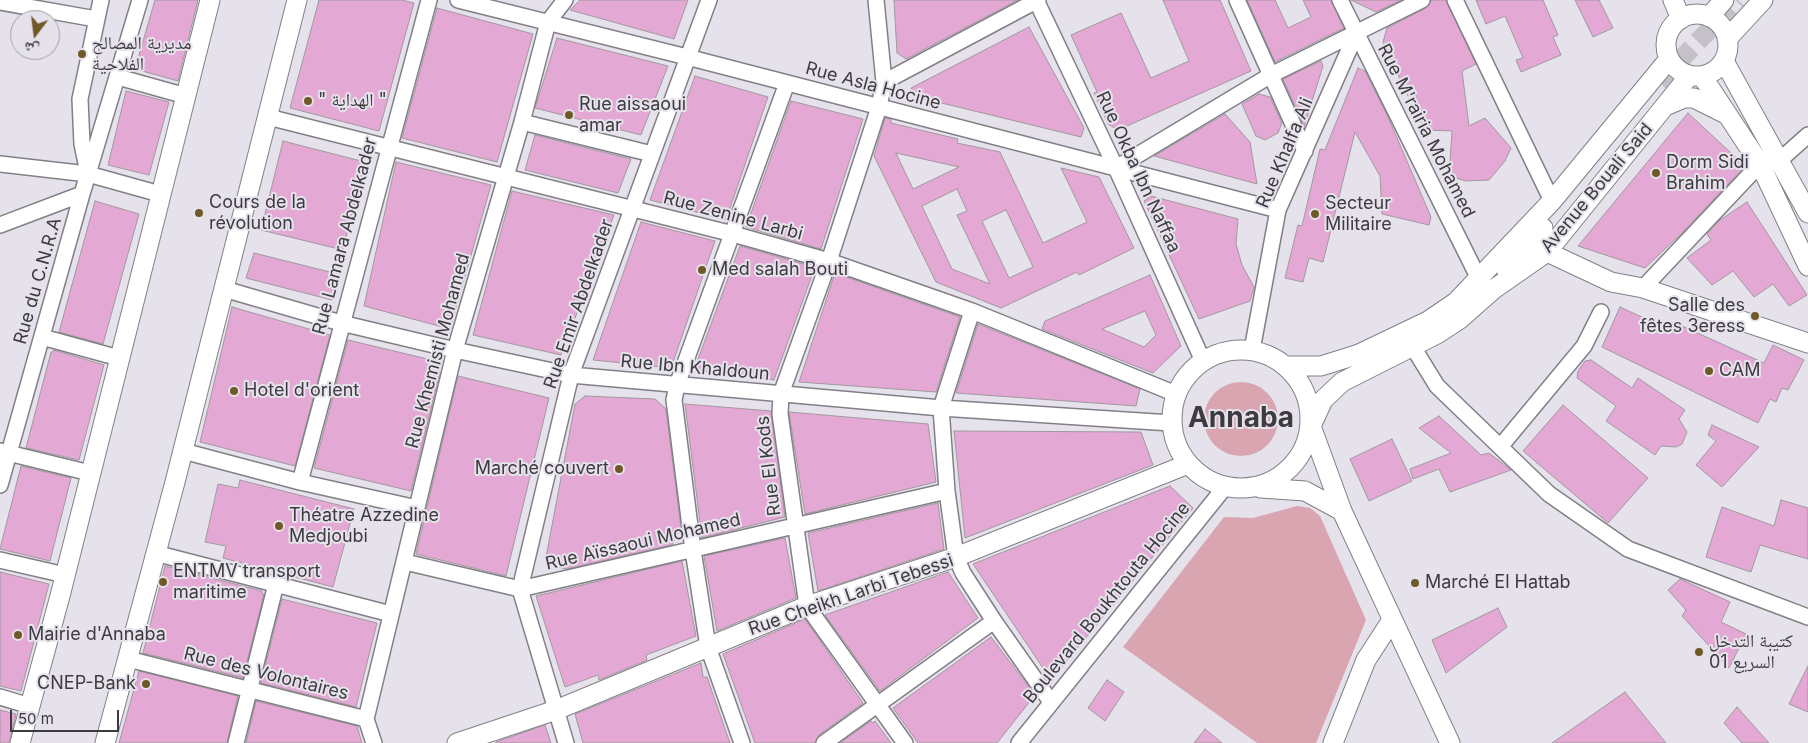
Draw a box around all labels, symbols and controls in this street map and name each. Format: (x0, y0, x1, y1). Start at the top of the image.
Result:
north arrow (10, 10, 60, 60)
place label: مديرية المصالح الفلاحية (92, 33, 191, 76)
text: ش (22, 39, 41, 59)
street label: Rue M'rairia Mohamed (1373, 40, 1479, 222)
marker: مديرية المصالح الفلاحية (76, 48, 88, 60)
street label: Rue Asla Hocine (803, 58, 943, 114)
street label: Rue Okba Ibn Naffaa (1091, 88, 1185, 256)
place label: " الهداية " (318, 90, 387, 112)
place label: Rue aissaoui amar (579, 94, 686, 136)
marker: " الهداية " (302, 95, 314, 107)
street label: Rue Khalfa Ali (1252, 95, 1318, 211)
marker: Rue aissaoui amar (563, 109, 575, 121)
street label: Avenue Bouali Said (1537, 119, 1657, 257)
street label: Rue Lamara Abdelkader (308, 135, 382, 337)
place label: Dorm Sidi Brahim (1666, 152, 1749, 194)
marker: Dorm Sidi Brahim (1650, 167, 1662, 179)
street label: Rue Zenine Larbi (661, 187, 805, 245)
place label: Cours de la révolution (209, 192, 306, 234)
place label: Secteur Militaire (1325, 193, 1392, 235)
marker: Cours de la révolution (193, 207, 205, 219)
marker: Secteur Militaire (1309, 208, 1321, 220)
street label: Rue du C.N.R.A (10, 215, 66, 347)
street label: Rue Emir Abdelkader (540, 216, 618, 392)
street label: Rue Khemisti Mohamed (402, 251, 474, 451)
place label: Med salah Bouti (712, 259, 848, 281)
marker: Med salah Bouti (696, 264, 708, 276)
place label: Salle des fêtes 3eress (1640, 295, 1745, 338)
marker: Salle des fêtes 3eress (1749, 310, 1761, 322)
street label: Rue Ibn Khaldoun (620, 351, 770, 385)
place label: CAM (1719, 360, 1760, 382)
marker: CAM (1703, 365, 1715, 377)
place label: Hotel d'orient (244, 380, 359, 402)
marker: Hotel d'orient (228, 385, 240, 397)
district label: Annaba (1188, 402, 1294, 436)
street label: Rue El Kods (752, 415, 786, 517)
place label: Marché couvert (475, 458, 609, 480)
marker: Marché couvert (613, 463, 625, 475)
street label: Boulevard Boukhtouta Hocine (1019, 498, 1195, 708)
place label: Théatre Azzedine Medjoubi (289, 505, 439, 548)
street label: Rue Aïssaoui Mohamed (543, 509, 743, 575)
marker: Théatre Azzedine Medjoubi (273, 520, 285, 532)
street label: Rue Cheikh Larbi Tebessi (746, 550, 956, 640)
place label: ENTMV transport maritime (173, 561, 320, 604)
place label: Marché El Hattab (1425, 572, 1571, 594)
marker: ENTMV transport maritime (157, 576, 169, 588)
marker: Marché El Hattab (1409, 577, 1421, 589)
place label: Mairie d'Annaba (28, 624, 166, 646)
marker: Mairie d'Annaba (12, 629, 24, 641)
place label: كتيبة التدخل السريع 01 (1709, 631, 1793, 674)
street label: Rue des Volontaires (181, 643, 351, 705)
marker: كتيبة التدخل السريع 01 (1693, 646, 1705, 658)
place label: CNEP-Bank (37, 673, 136, 695)
marker: CNEP-Bank (140, 678, 152, 690)
scale bar (12, 700, 121, 732)
text: 50 m (18, 709, 54, 728)

